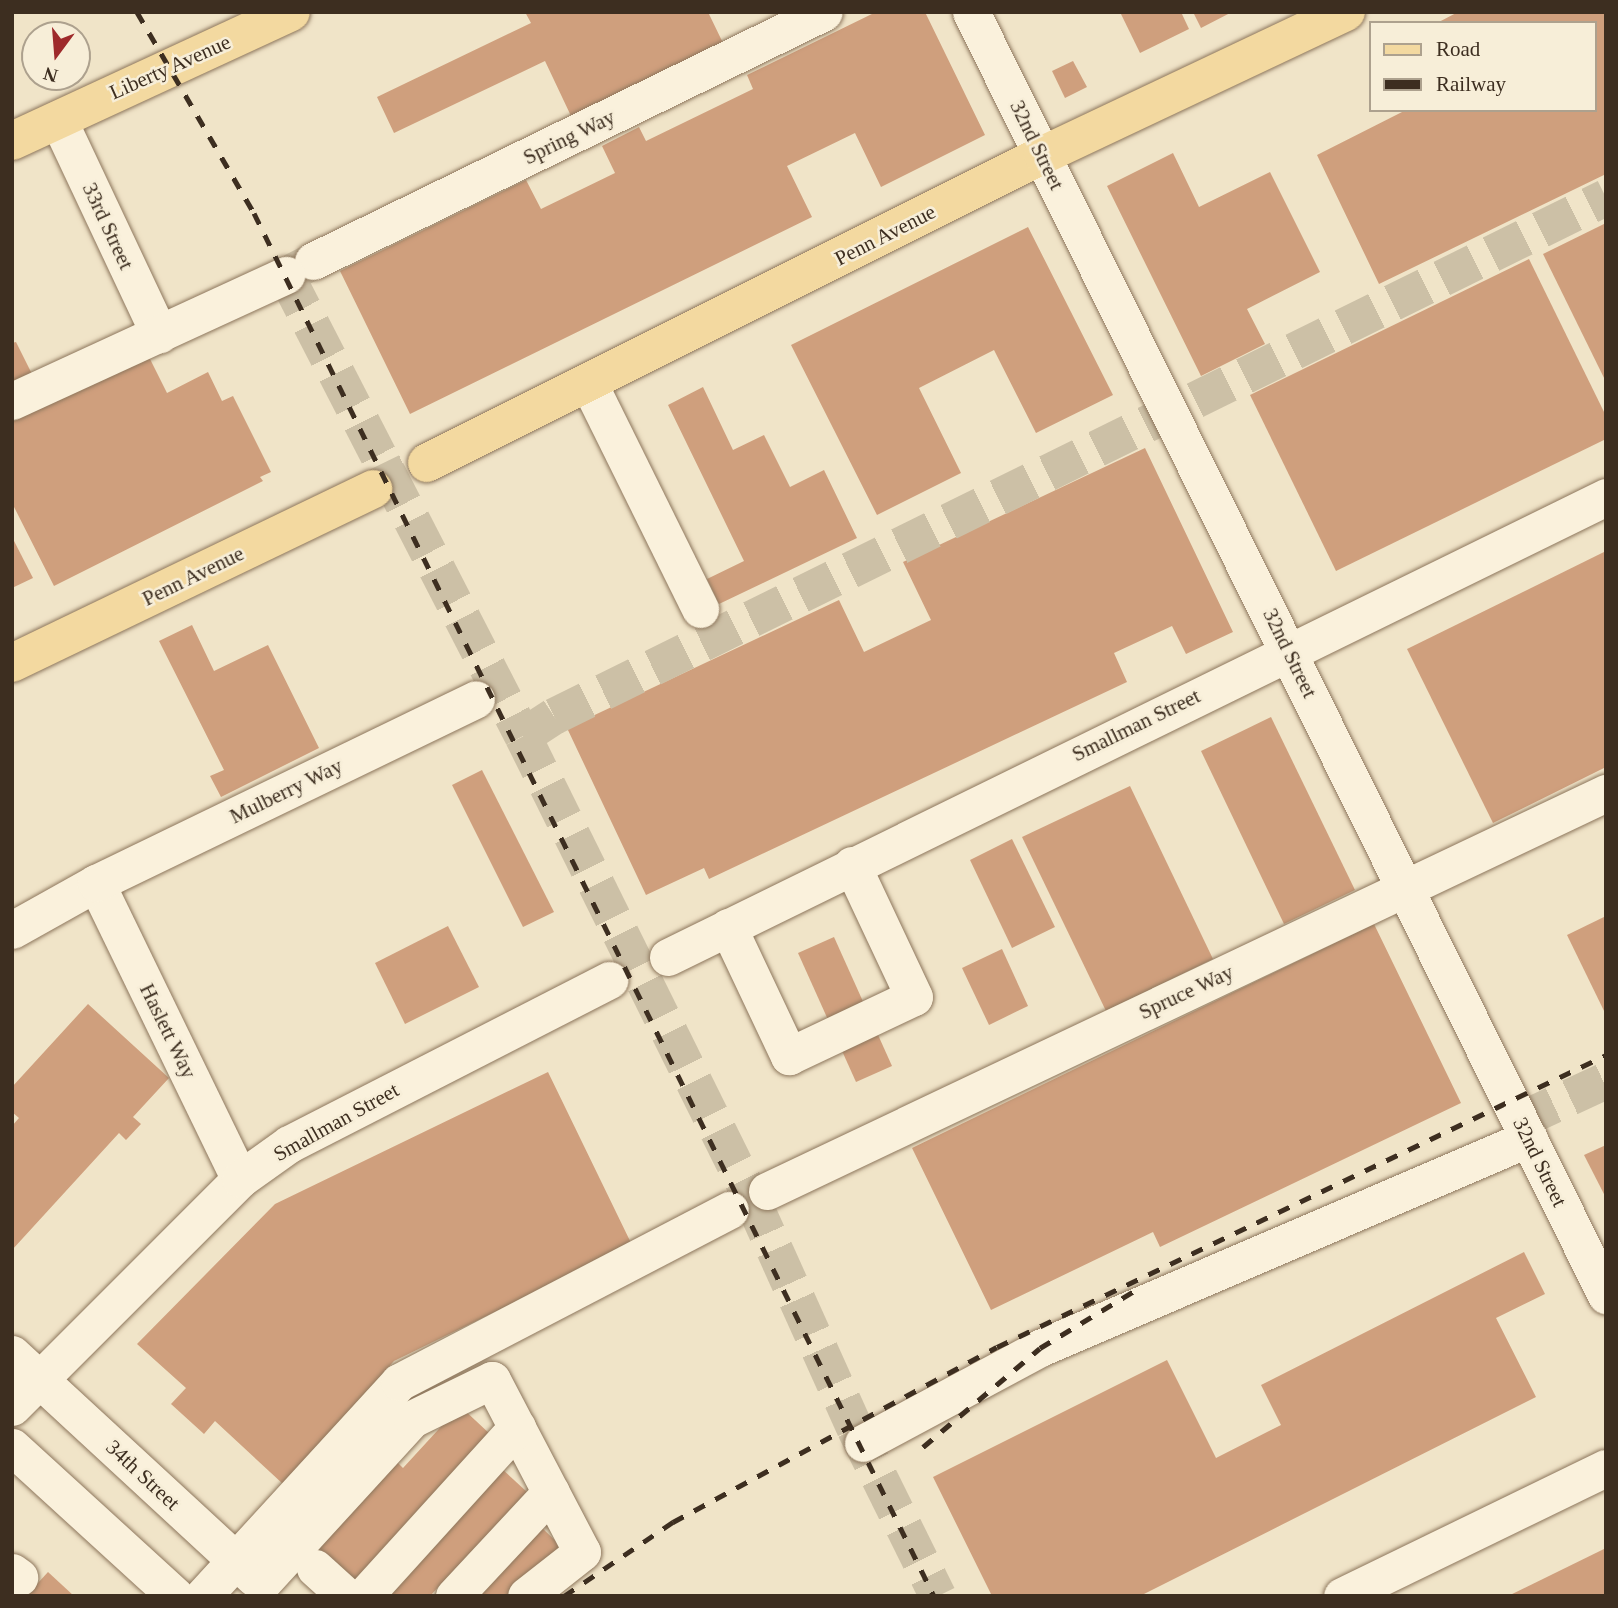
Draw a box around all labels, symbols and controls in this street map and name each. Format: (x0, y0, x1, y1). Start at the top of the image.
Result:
north arrow (21, 21, 91, 91)
legend (1370, 21, 1597, 112)
street label: Liberty Avenue (105, 29, 235, 105)
text: Road (1436, 37, 1480, 61)
text: N (41, 63, 60, 87)
text: Railway (1436, 72, 1506, 96)
street label: 32nd Street (1005, 96, 1069, 194)
street label: Spring Way (519, 104, 619, 170)
street label: 33rd Street (77, 179, 139, 273)
street label: Penn Avenue (830, 199, 940, 271)
street label: Penn Avenue (138, 540, 248, 612)
street label: 32nd Street (1258, 604, 1322, 702)
street label: Smallman Street (1068, 683, 1204, 767)
street label: Mulberry Way (225, 753, 347, 829)
street label: Spruce Way (1135, 959, 1237, 1025)
street label: Haslett Way (134, 979, 202, 1083)
street label: Smallman Street (269, 1077, 403, 1167)
street label: 32nd Street (1508, 1113, 1572, 1211)
street label: 34th Street (101, 1435, 185, 1515)

